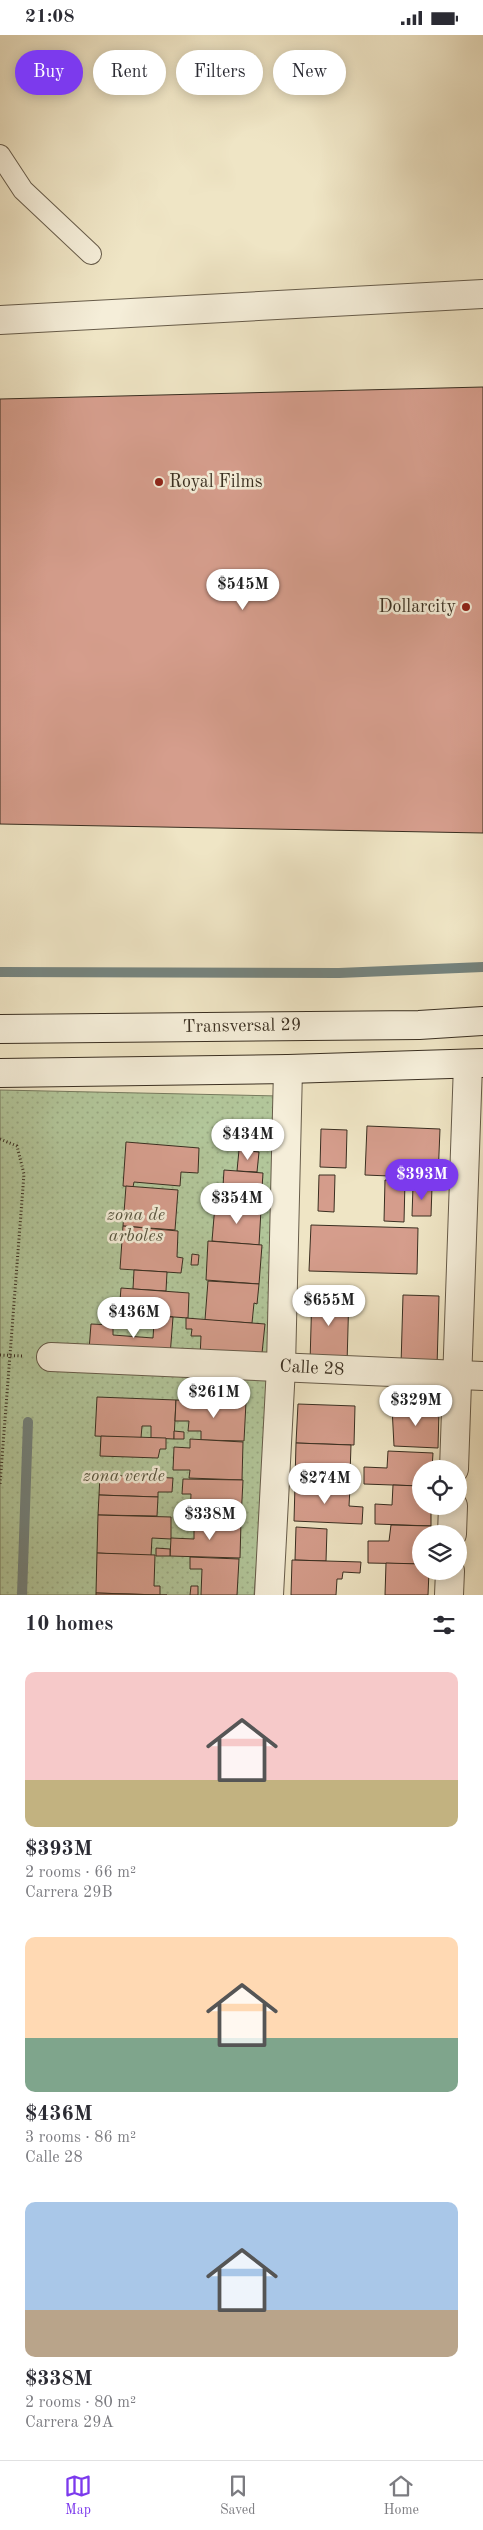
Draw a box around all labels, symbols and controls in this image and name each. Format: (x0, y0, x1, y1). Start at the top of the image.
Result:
text: 21:08 (25, 8, 74, 27)
chip: Buy (15, 50, 83, 95)
chip: Rent (93, 50, 166, 95)
chip: Filters (176, 50, 263, 95)
chip: New (273, 50, 346, 95)
place label: Royal Films (169, 473, 263, 491)
marker: Royal Films (153, 476, 165, 488)
pin: $545M (208, 569, 278, 611)
text: $545M (217, 577, 269, 593)
place label: Dollarcity (378, 598, 456, 616)
marker: Dollarcity (460, 601, 472, 613)
street label: Transversal 29 (183, 1016, 301, 1036)
pin: $434M (213, 1119, 283, 1161)
text: $434M (222, 1127, 274, 1143)
pin: $393M (387, 1159, 457, 1201)
text: $393M (396, 1167, 448, 1183)
pin: $354M (202, 1183, 272, 1225)
text: $354M (211, 1191, 263, 1207)
park label: zona de arboles (107, 1206, 165, 1245)
pin: $655M (294, 1285, 364, 1327)
text: $655M (303, 1293, 355, 1309)
pin: $436M (99, 1297, 169, 1339)
text: $436M (108, 1305, 160, 1321)
street label: Calle 28 (279, 1357, 345, 1379)
pin: $261M (179, 1377, 249, 1419)
text: $261M (188, 1385, 240, 1401)
pin: $329M (381, 1385, 451, 1427)
text: $329M (390, 1393, 442, 1409)
map controls (412, 1460, 467, 1580)
button: locate (412, 1460, 467, 1515)
pin: $274M (290, 1463, 360, 1505)
park label: zona verde (83, 1467, 165, 1485)
text: $274M (299, 1471, 351, 1487)
pin: $338M (175, 1499, 245, 1541)
text: $338M (184, 1507, 236, 1523)
button: layers (412, 1525, 467, 1580)
icon: filters (430, 1611, 458, 1639)
text: 10 homes (25, 1614, 113, 1635)
icon: home (197, 1705, 287, 1795)
text: $393M (25, 1839, 92, 1860)
text: 2 rooms · 66 m² (25, 1865, 136, 1881)
text: Carrera 29B (25, 1885, 113, 1901)
icon: home (197, 1970, 287, 2060)
text: $436M (25, 2104, 92, 2125)
text: 3 rooms · 86 m² (25, 2130, 136, 2146)
text: Calle 28 (25, 2150, 83, 2166)
icon: home (197, 2235, 287, 2325)
text: $338M (25, 2369, 92, 2390)
text: 2 rooms · 80 m² (25, 2395, 136, 2411)
text: Carrera 29A (25, 2415, 114, 2431)
tab: Map (64, 2472, 92, 2519)
tab: Saved (220, 2472, 256, 2519)
tab: Home (383, 2472, 419, 2519)

